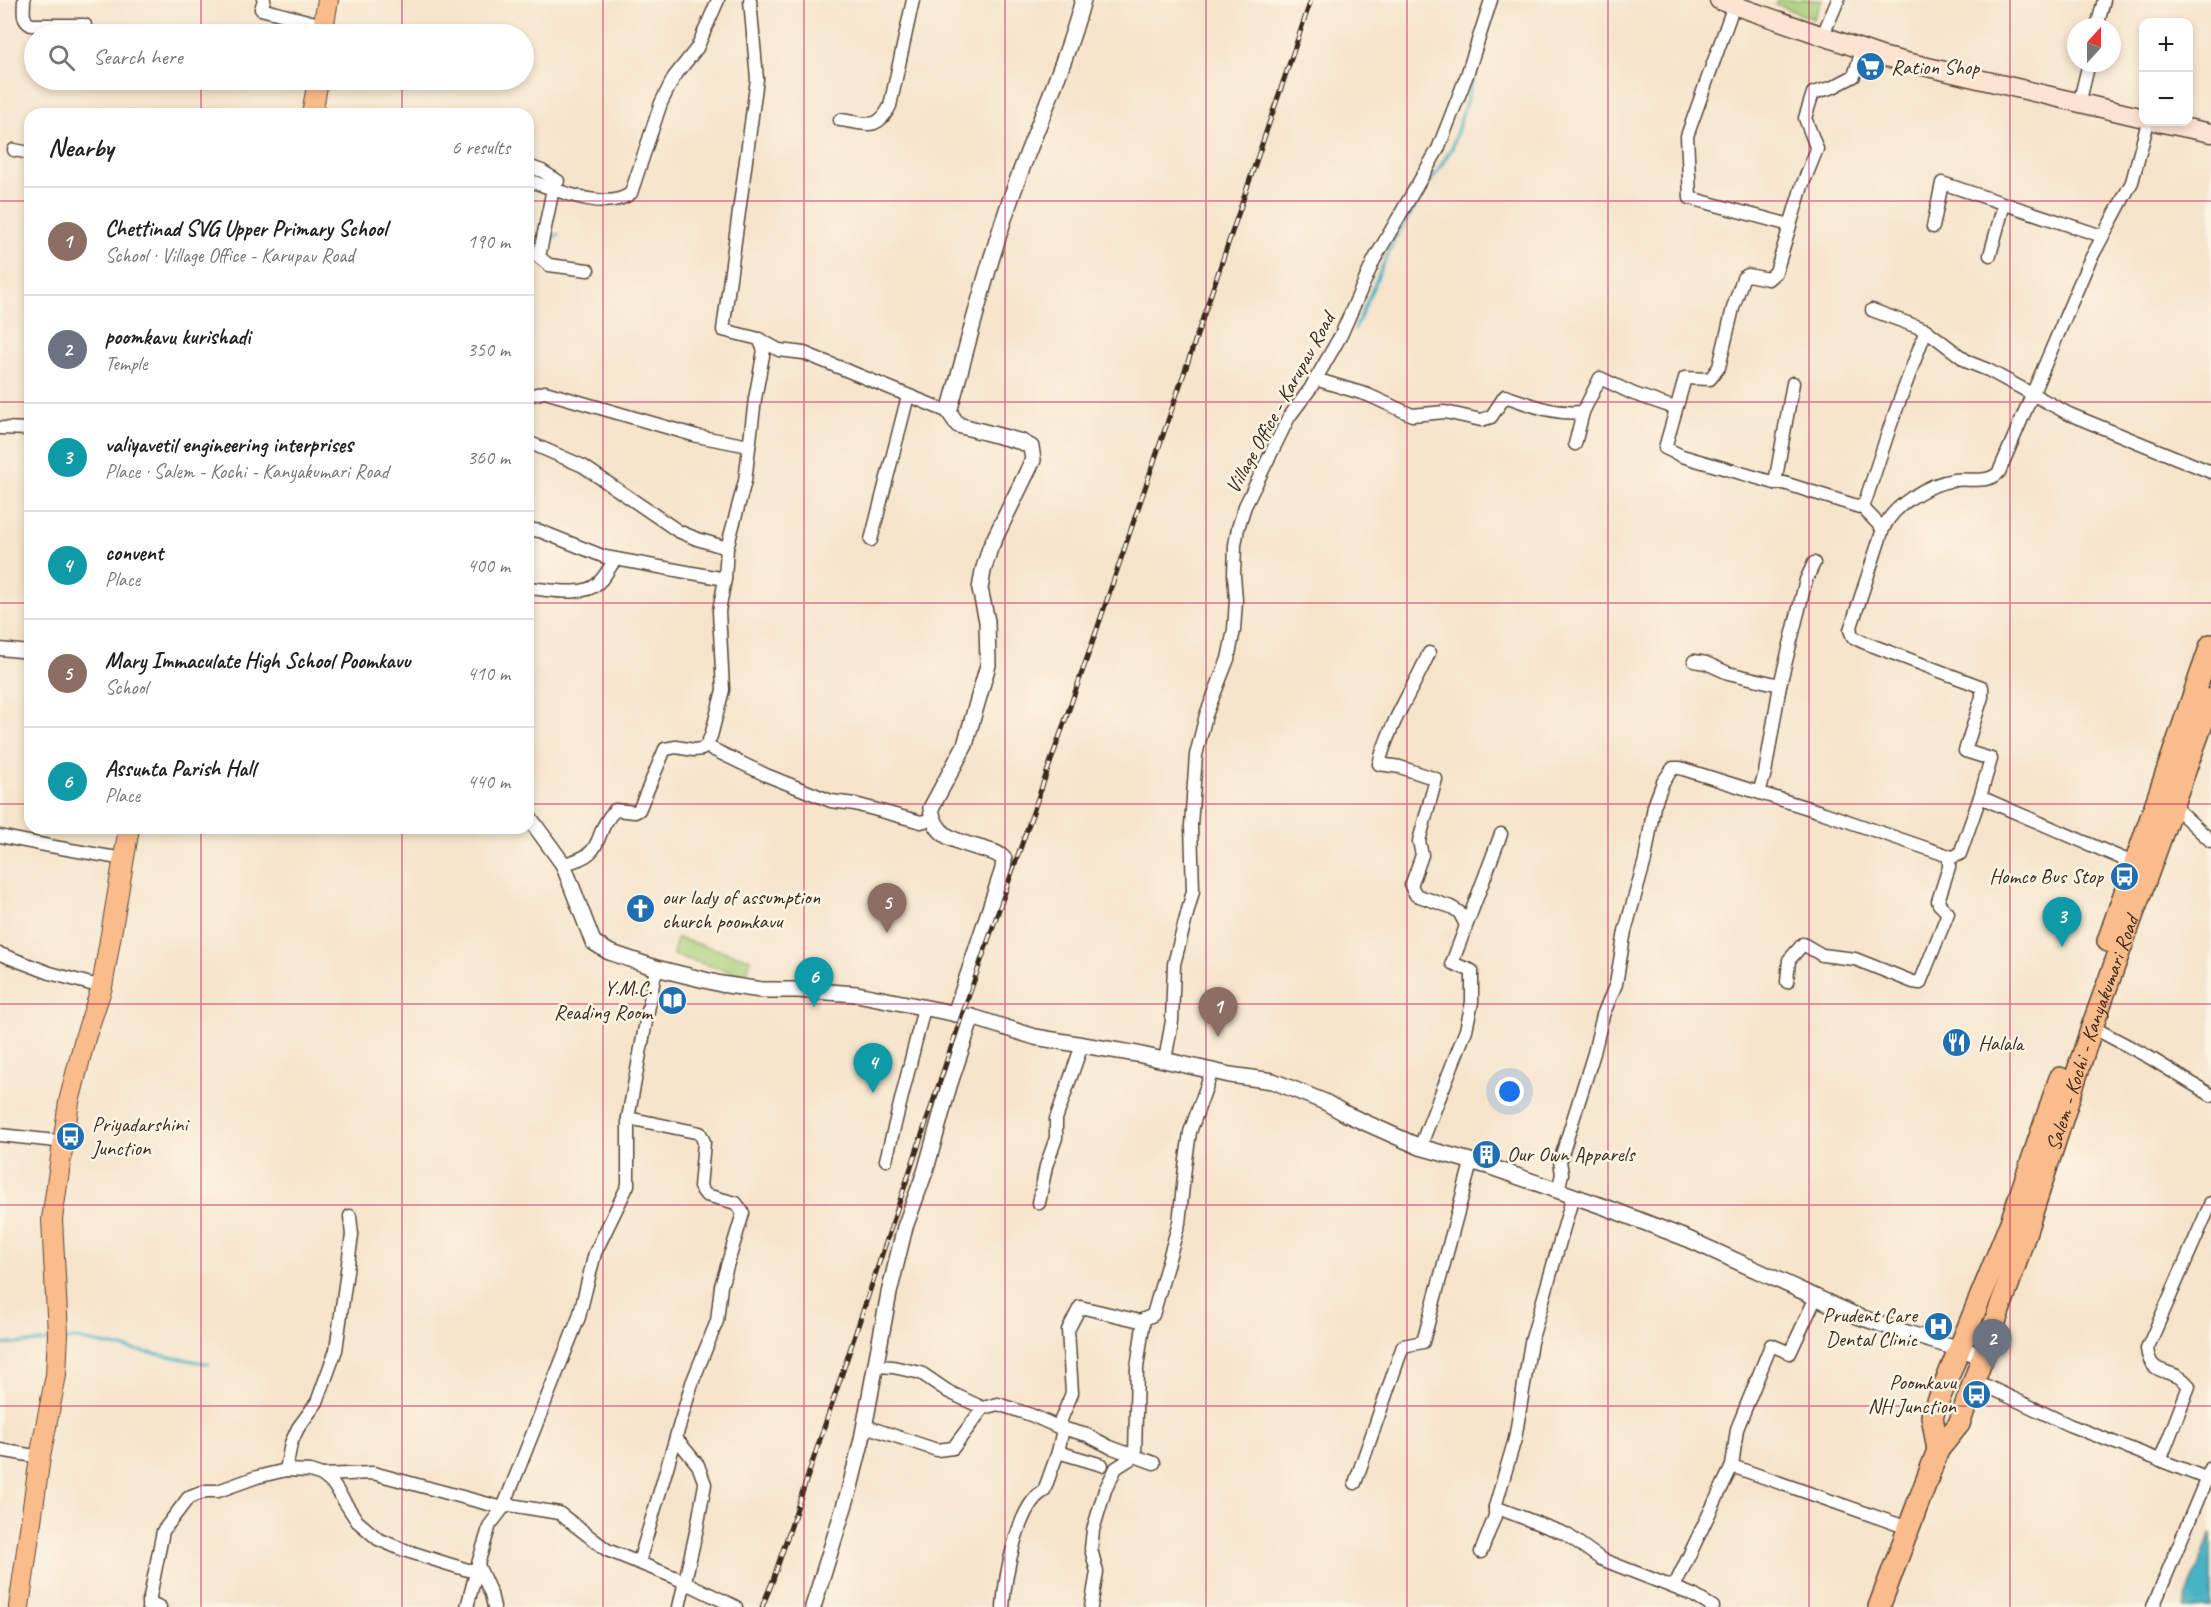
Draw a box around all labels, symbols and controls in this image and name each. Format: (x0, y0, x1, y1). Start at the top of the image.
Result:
north arrow (2067, 18, 2121, 72)
map controls (2139, 18, 2193, 126)
button: + (2139, 18, 2193, 72)
search box (24, 24, 534, 90)
icon: search (45, 41, 78, 74)
text: Search here (93, 43, 183, 71)
supermarket icon: Ration Shop (1854, 51, 1886, 83)
place label: Ration Shop (1891, 54, 1980, 80)
button: − (2139, 72, 2193, 126)
text: Nearby (48, 131, 113, 164)
text: 6 results (451, 135, 510, 160)
text: Chettinad SVG Upper Primary School (105, 215, 387, 243)
text: 1 (63, 229, 72, 254)
text: 190 m (467, 229, 510, 254)
text: School · Village Office - Karupav Road (105, 243, 354, 268)
street label: Village Office - Karupav Road (1220, 305, 1342, 498)
text: poomkavu kurishadi (105, 323, 250, 351)
text: 2 (63, 337, 72, 362)
text: 350 m (467, 337, 510, 362)
text: Temple (105, 351, 148, 376)
text: valiyavetil engineering interprises (105, 431, 353, 459)
text: 3 (63, 445, 72, 470)
text: 360 m (467, 445, 510, 470)
text: Place · Salem - Kochi - Kanyakumari Road (105, 459, 389, 484)
text: convent (105, 539, 163, 567)
text: 4 (63, 553, 72, 578)
text: 400 m (467, 553, 510, 578)
text: Place (105, 567, 140, 592)
text: Mary Immaculate High School Poomkavu (105, 647, 410, 675)
text: 5 (63, 661, 72, 686)
text: 410 m (467, 661, 510, 686)
text: School (105, 675, 148, 700)
text: Assunta Parish Hall (105, 755, 255, 783)
text: 6 (63, 769, 72, 794)
text: 440 m (467, 769, 510, 794)
text: Place (105, 783, 140, 808)
bus stop icon: Homco Bus Stop (2108, 860, 2140, 892)
place label: Homco Bus Stop (1989, 863, 2104, 889)
place label: our lady of assumption church poomkavu (662, 884, 821, 934)
pin: 5 (868, 884, 906, 933)
church icon: our lady of assumption church poomkavu (625, 893, 657, 925)
pin: 3 (2042, 898, 2082, 947)
street label: Salem - Kochi - Kanyakumari Road (2040, 909, 2145, 1154)
pin: 6 (794, 958, 834, 1007)
place label: Y.M.C. Reading Room (554, 975, 654, 1025)
library icon: Y.M.C. Reading Room (657, 984, 689, 1016)
pin: 1 (1198, 988, 1238, 1037)
restaurant icon: Halala (1941, 1027, 1973, 1059)
place label: Halala (1978, 1030, 2026, 1056)
pin: 4 (854, 1044, 892, 1093)
your location (1495, 1077, 1524, 1106)
place label: Priyadarshini Junction (91, 1111, 190, 1161)
bus stop icon: Priyadarshini Junction (55, 1120, 87, 1152)
building icon: Our Own Apparels (1470, 1138, 1502, 1170)
place label: Our Own Apparels (1507, 1141, 1636, 1167)
place label: Prudent Care Dental Clinic (1822, 1302, 1919, 1352)
hospital icon: Prudent Care Dental Clinic (1922, 1311, 1954, 1343)
pin: 2 (1972, 1320, 2012, 1369)
place label: Poomkavu NH Junction (1868, 1369, 1957, 1419)
bus stop icon: Poomkavu NH Junction (1961, 1378, 1993, 1410)

